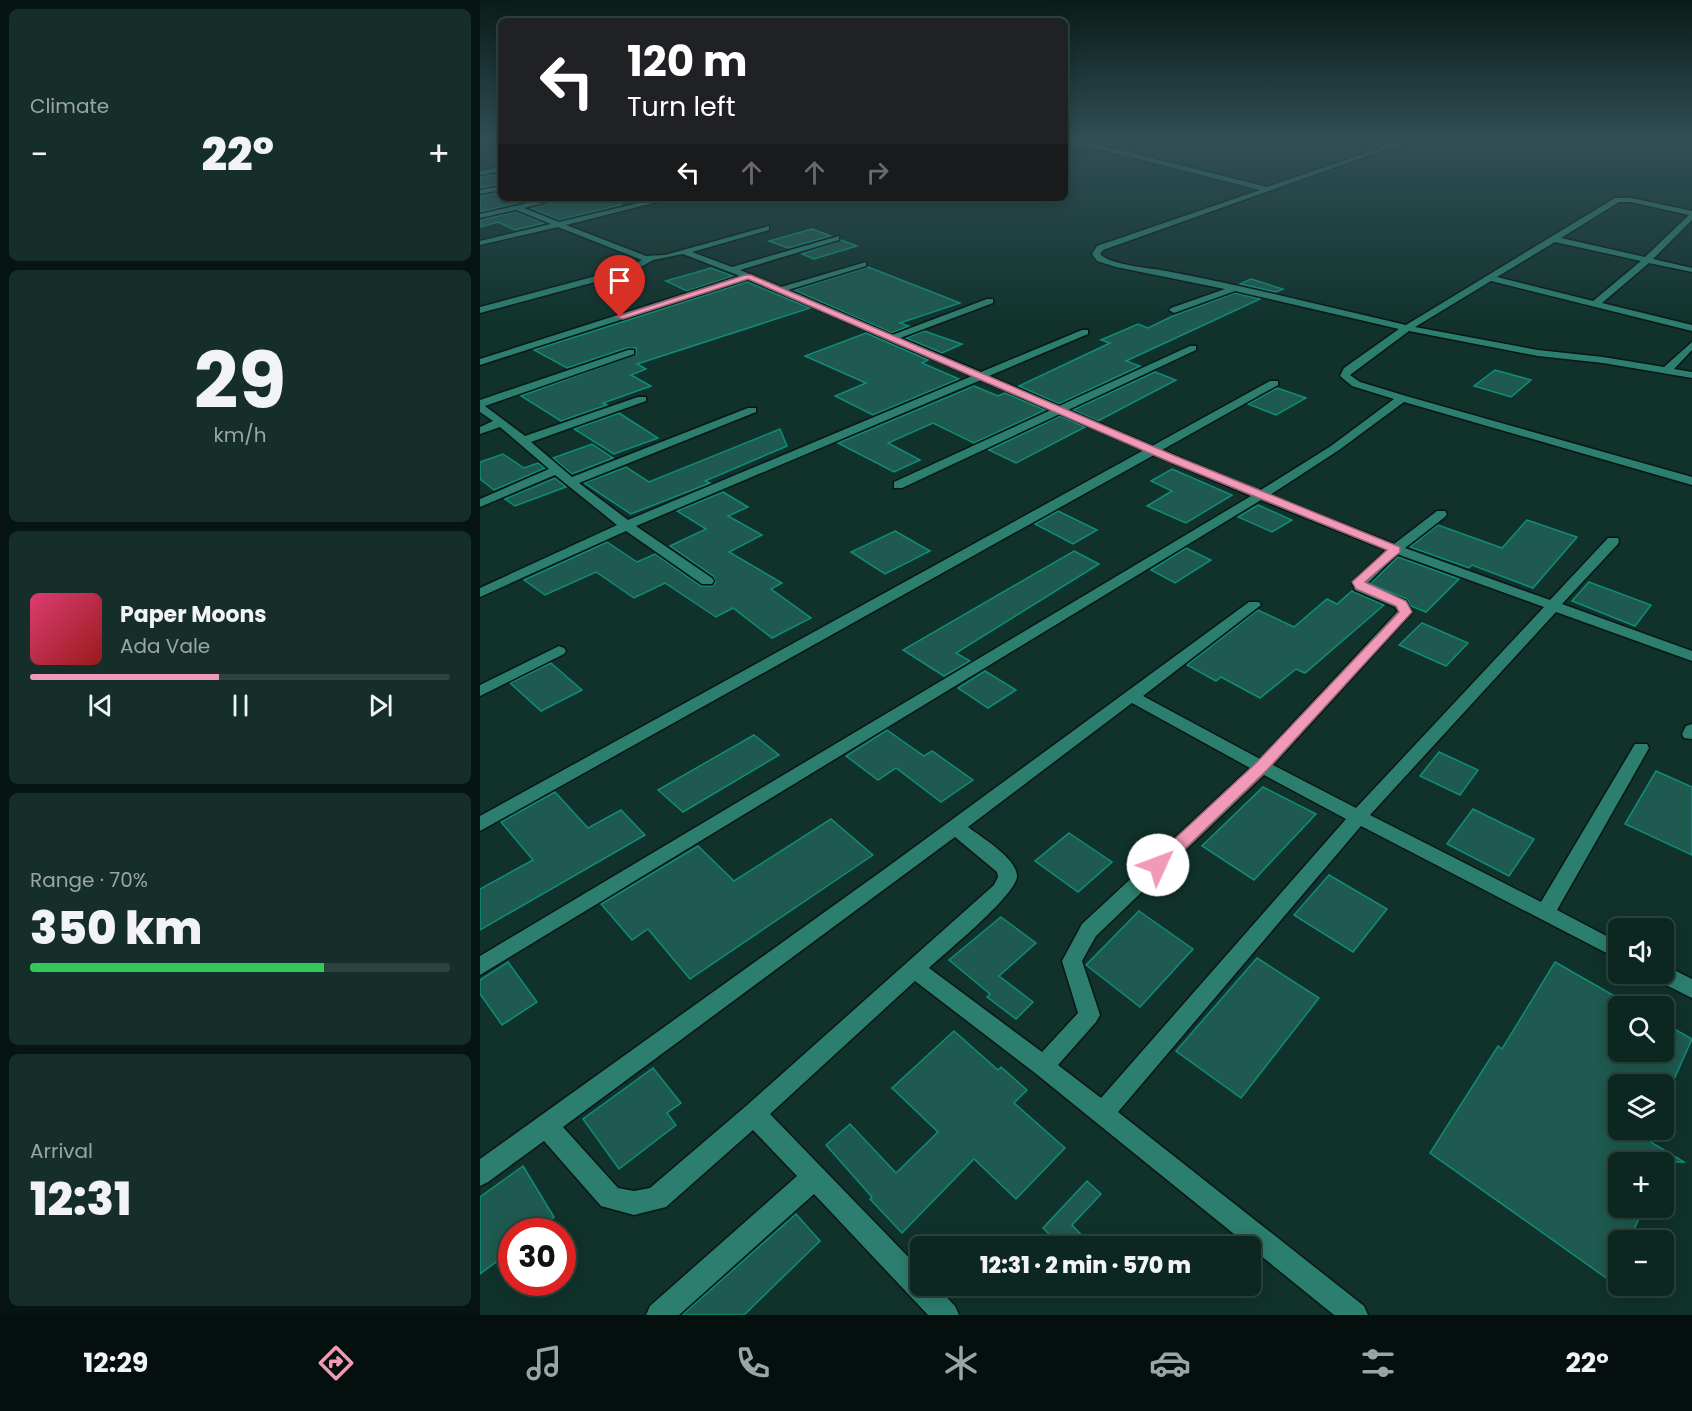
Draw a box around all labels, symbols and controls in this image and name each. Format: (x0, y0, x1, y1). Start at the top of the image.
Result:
text: 120 m (627, 32, 748, 91)
icon: left (528, 42, 606, 120)
text: Turn left (627, 88, 736, 125)
text: Climate (30, 92, 109, 120)
text: 22° (201, 123, 274, 186)
text: − (30, 131, 48, 178)
text: + (427, 131, 450, 178)
icon: left (672, 156, 705, 189)
icon: ahead (735, 156, 768, 189)
icon: ahead (798, 156, 831, 189)
icon: right (861, 156, 894, 189)
pin (594, 255, 645, 317)
icon: arrive (603, 264, 636, 297)
text: 29 (194, 326, 286, 435)
text: km/h (213, 421, 267, 449)
text: Paper Moons (120, 599, 267, 630)
text: Ada Vale (120, 632, 210, 660)
icon: previous (84, 689, 117, 722)
icon: pause (224, 689, 257, 722)
icon: next (364, 689, 397, 722)
position arrow (1126, 833, 1190, 897)
text: Range · 70% (30, 866, 148, 894)
text: 350 km (30, 897, 202, 960)
map controls (1608, 918, 1674, 1296)
button: sound (1608, 918, 1674, 984)
button: search (1608, 996, 1674, 1062)
button: layers (1608, 1074, 1674, 1140)
text: Arrival (30, 1137, 93, 1165)
button: + (1608, 1152, 1674, 1218)
text: 12:31 (30, 1168, 131, 1231)
speed limit sign: 30 (498, 1218, 576, 1296)
button: − (1608, 1230, 1674, 1296)
text: 12:31 · 2 min · 570 m (980, 1250, 1191, 1281)
icon: directions (315, 1342, 357, 1384)
icon: music (523, 1342, 565, 1384)
icon: phone (732, 1342, 774, 1384)
icon: climate (940, 1342, 982, 1384)
icon: car (1149, 1342, 1191, 1384)
icon: filters (1357, 1342, 1399, 1384)
text: 12:29 (83, 1344, 148, 1381)
text: 22° (1565, 1344, 1609, 1381)

